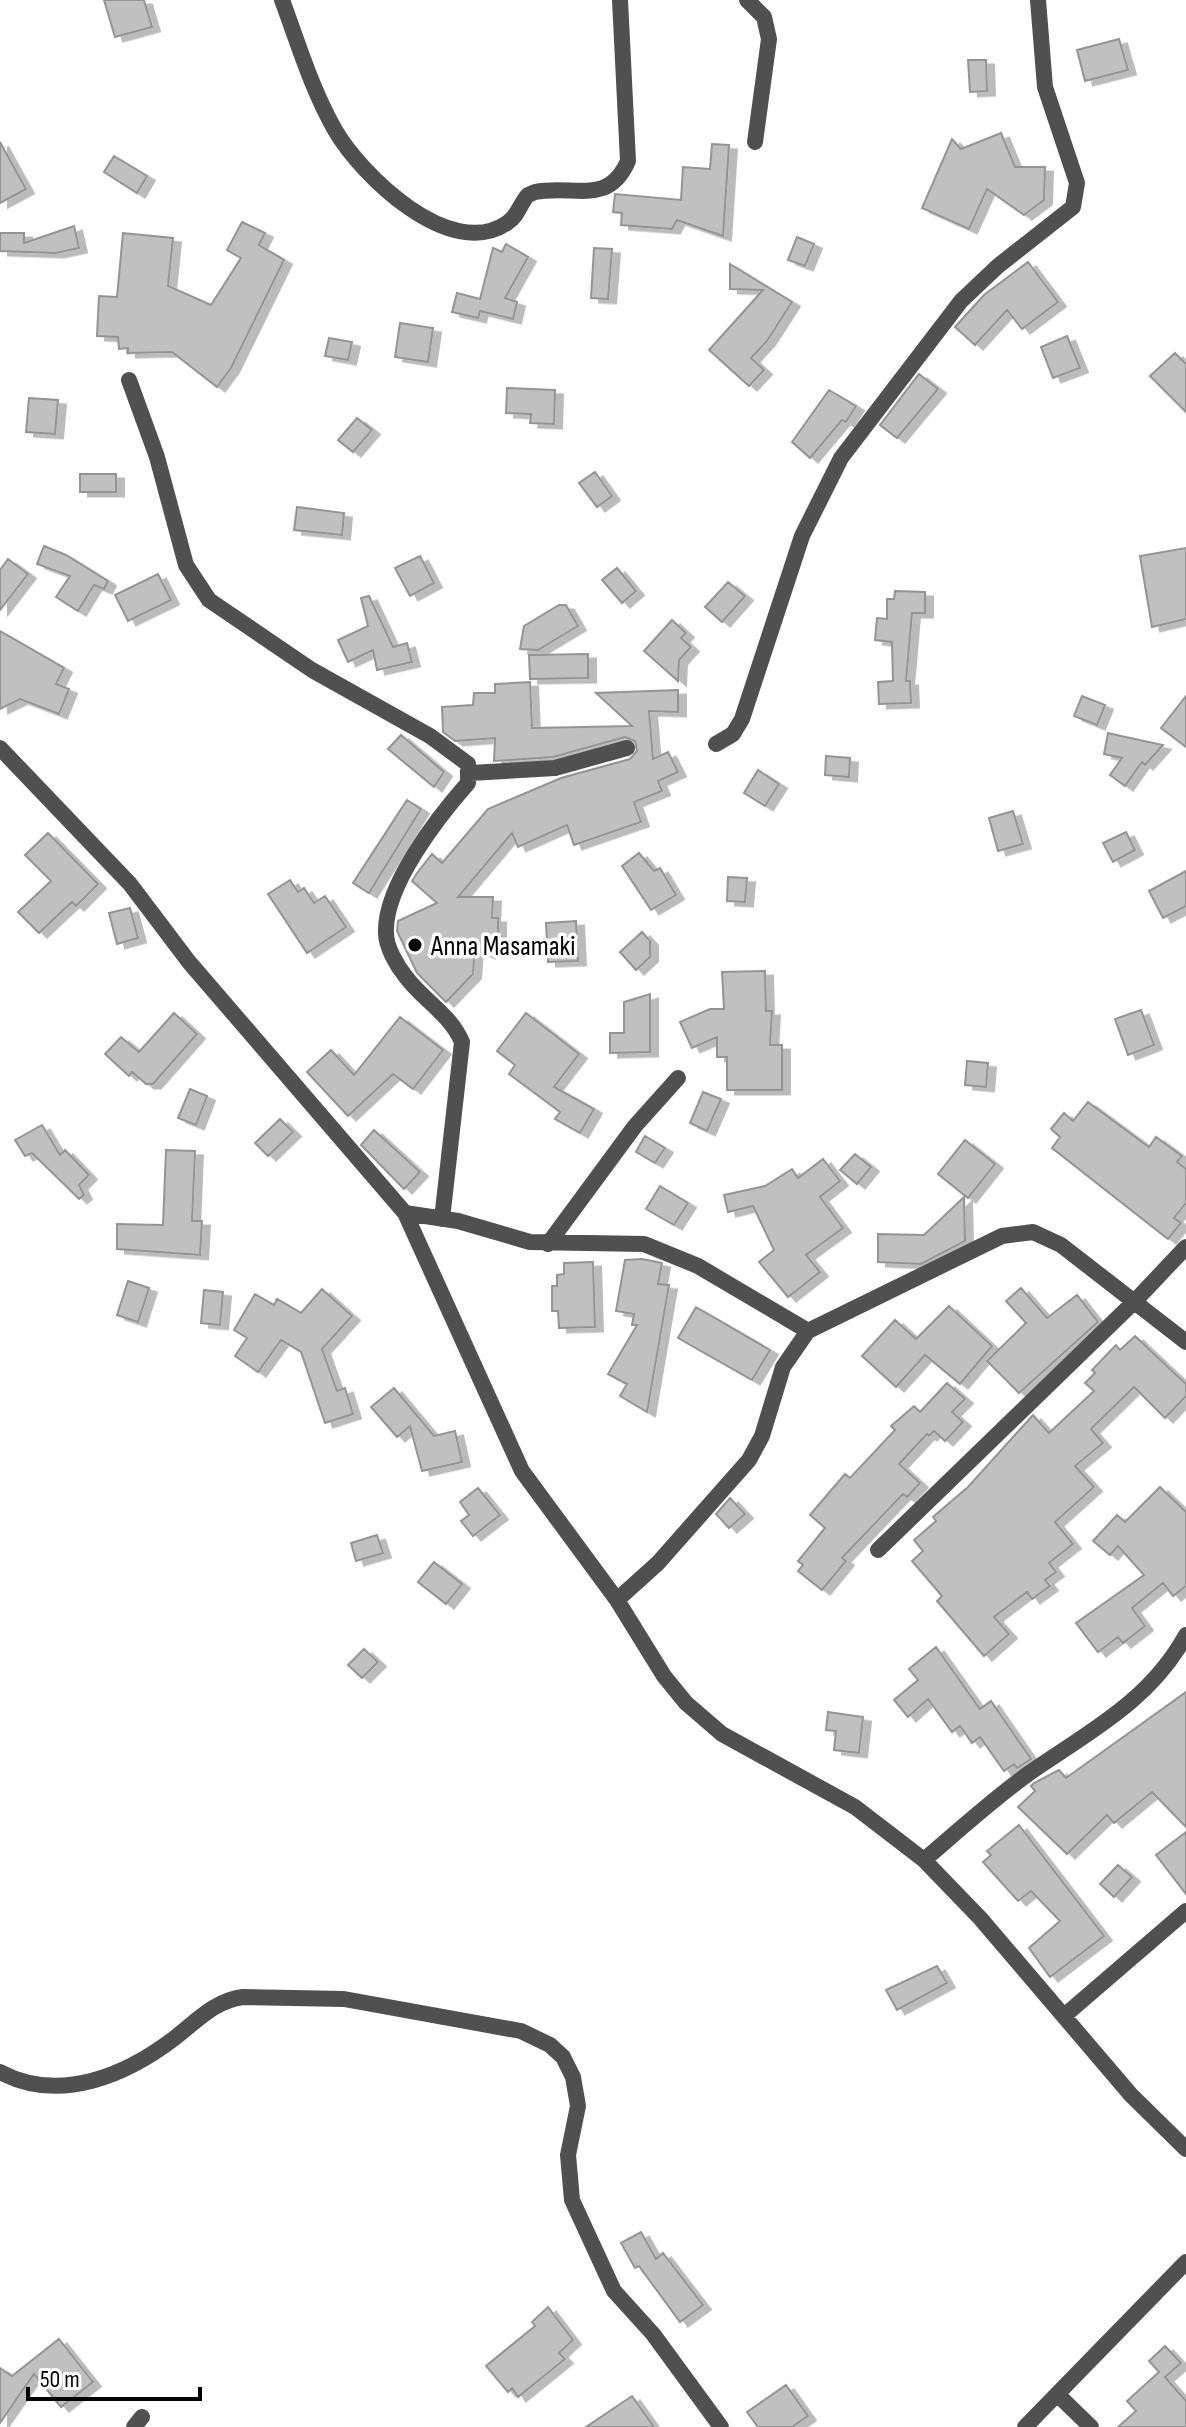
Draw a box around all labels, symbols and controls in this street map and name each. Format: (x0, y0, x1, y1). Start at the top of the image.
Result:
place label: Anna Masamaki (430, 930, 576, 963)
marker: Anna Masamaki (406, 936, 424, 954)
scale bar (28, 2351, 200, 2401)
text: 50 m (40, 2365, 80, 2394)

